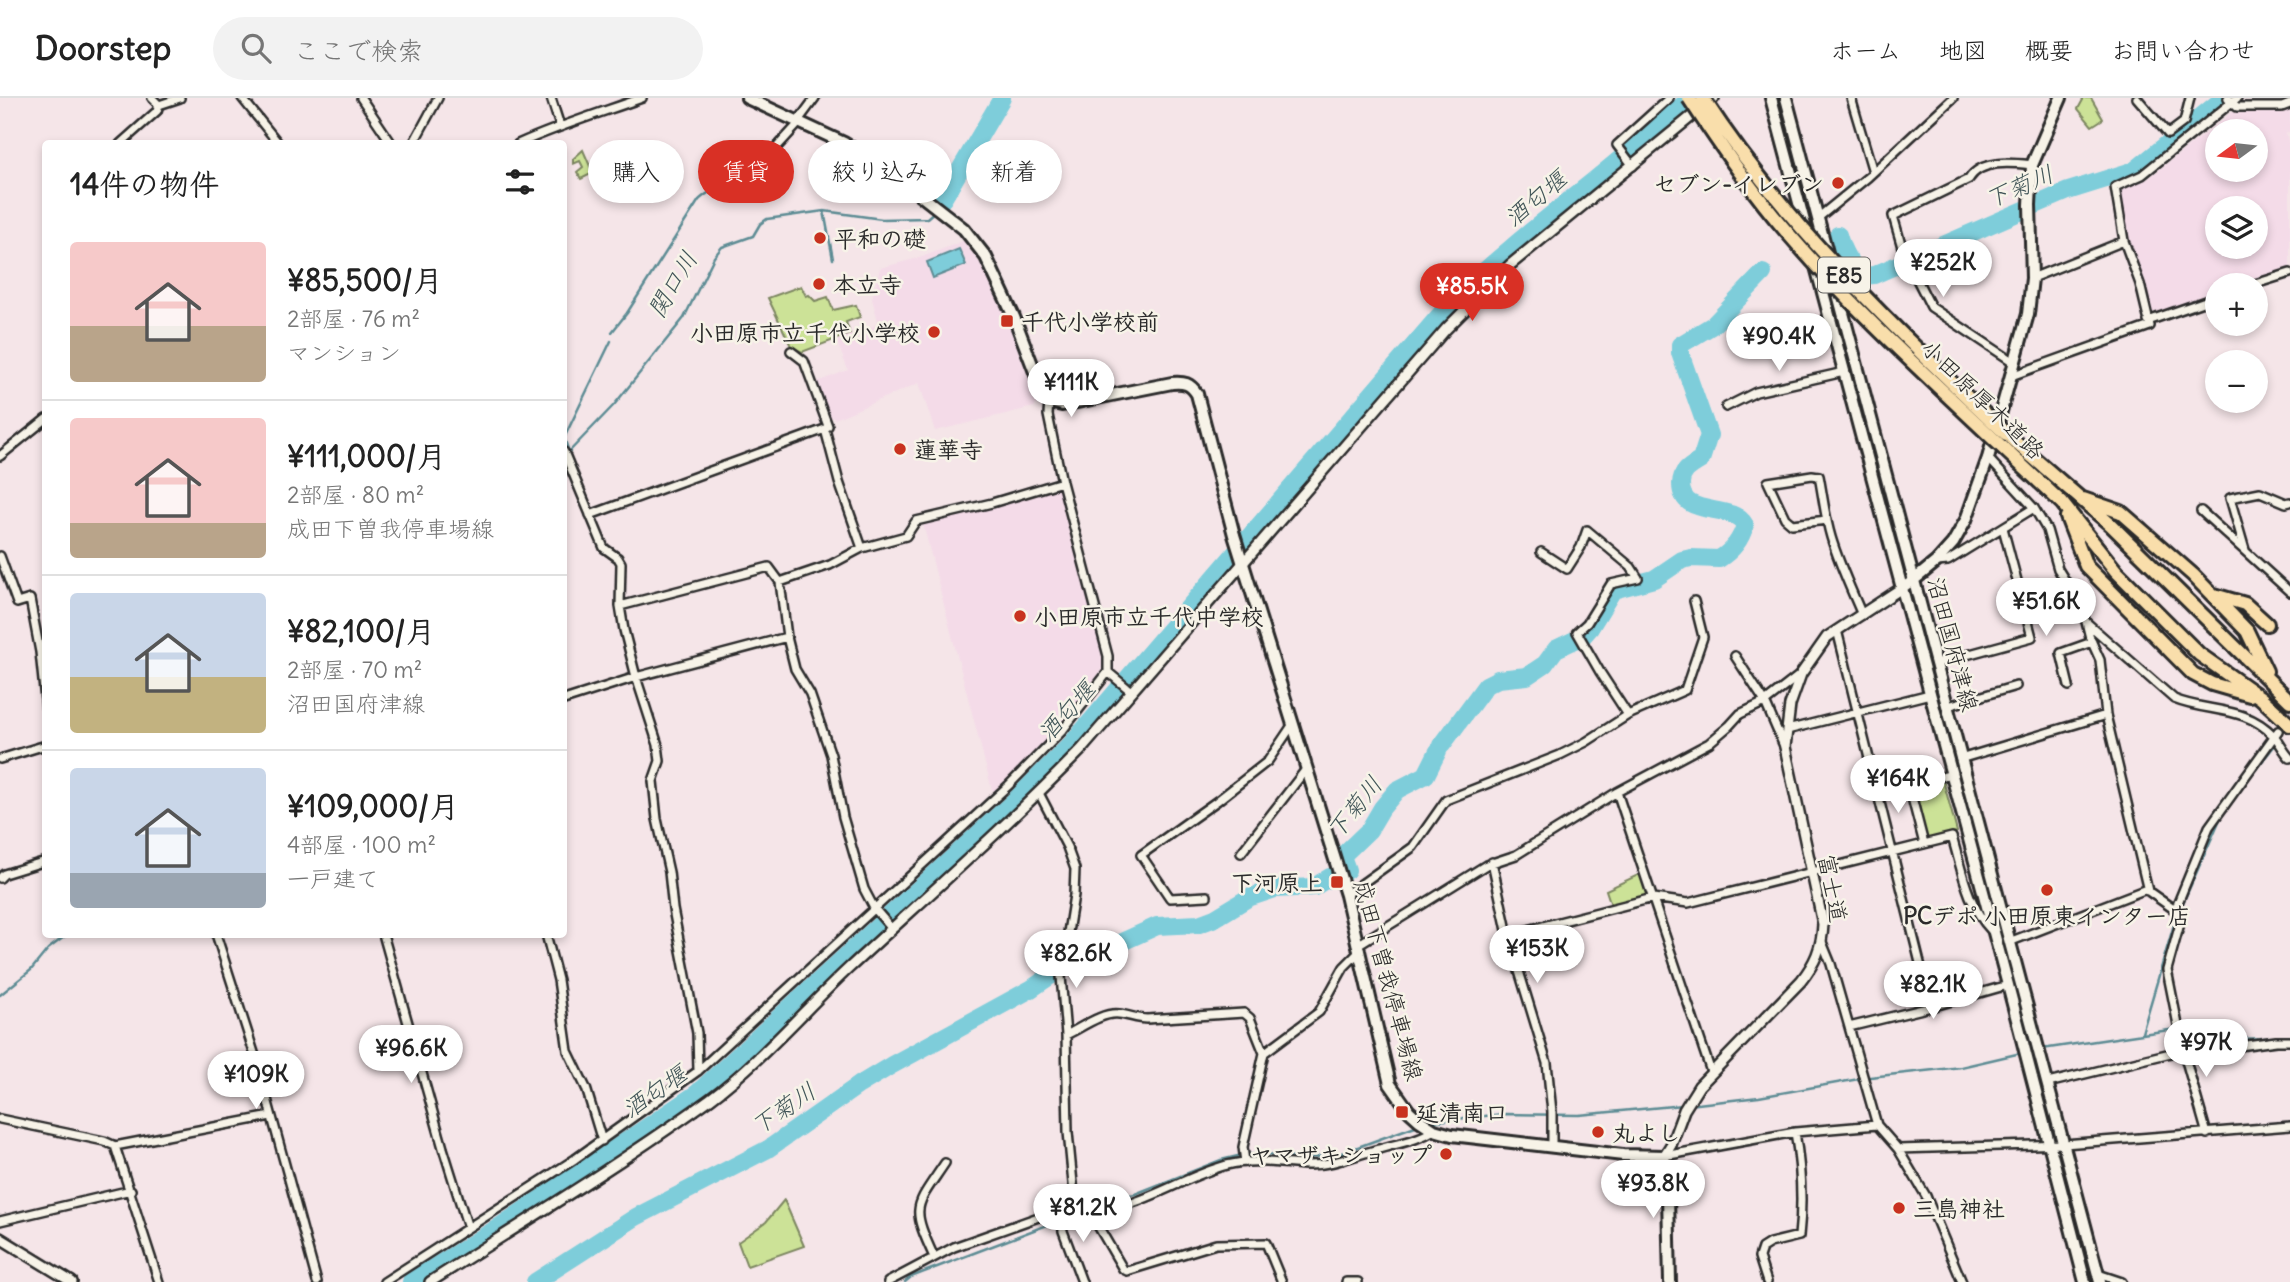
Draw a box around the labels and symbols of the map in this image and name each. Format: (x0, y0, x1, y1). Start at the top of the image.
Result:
north arrow (2205, 119, 2268, 182)
water label: 下菊川 (1980, 158, 2058, 214)
water label: 酒匂堰 (1498, 161, 1575, 233)
place label: セブン-イレブン (1653, 169, 1824, 198)
marker: セブン-イレブン (1830, 175, 1846, 191)
place label: 平和の礎 (834, 224, 926, 253)
marker: 平和の礎 (812, 230, 828, 246)
pin: ¥252K (1894, 240, 1992, 299)
water label: 関口川 (641, 245, 703, 323)
road number: E85 (1818, 258, 1870, 292)
pin: ¥85.5K (1415, 264, 1529, 323)
place label: 本立寺 (833, 270, 902, 299)
marker: 本立寺 (811, 276, 827, 292)
place label: 千代小学校前 (1021, 307, 1159, 336)
marker: 千代小学校前 (999, 313, 1015, 329)
pin: ¥90.4K (1722, 314, 1836, 373)
place label: 小田原市立千代小学校 (690, 318, 920, 347)
marker: 小田原市立千代小学校 (926, 324, 942, 340)
street label: 小田原厚木道路 (1915, 333, 2051, 465)
pin: ¥111K (1022, 360, 1120, 419)
place label: 蓮華寺 (914, 435, 983, 464)
marker: 蓮華寺 (892, 441, 908, 457)
street label: 沼田国府津線 (1921, 574, 1985, 714)
pin: ¥51.6K (1989, 578, 2103, 638)
place label: 小田原市立千代中学校 (1034, 602, 1264, 631)
marker: 小田原市立千代中学校 (1012, 608, 1028, 624)
water label: 酒匂堰 (1031, 672, 1103, 748)
pin: ¥164K (1849, 756, 1947, 815)
water label: 下菊川 (1320, 770, 1388, 844)
street label: 富士道 (1812, 851, 1854, 925)
place label: 下河原上 (1231, 868, 1323, 897)
marker: 下河原上 (1329, 874, 1345, 890)
street label: 成田下曽我停車場線 (1348, 876, 1430, 1084)
marker: PCデポ 小田原東インター店 (2039, 882, 2055, 898)
place label: PCデポ 小田原東インター店 (1903, 901, 2191, 930)
pin: ¥153K (1488, 926, 1586, 985)
pin: ¥82.6K (1019, 930, 1133, 990)
pin: ¥82.1K (1876, 962, 1990, 1021)
pin: ¥97K (2165, 1020, 2247, 1079)
pin: ¥96.6K (354, 1026, 468, 1085)
pin: ¥109K (207, 1052, 305, 1111)
water label: 酒匂堰 (616, 1056, 695, 1124)
water label: 下菊川 (745, 1075, 821, 1141)
place label: 延清南口 (1416, 1098, 1508, 1127)
marker: 延清南口 (1394, 1104, 1410, 1120)
place label: 丸よし (1612, 1118, 1681, 1147)
marker: 丸よし (1590, 1124, 1606, 1140)
place label: ヤマザキショップ (1250, 1140, 1432, 1169)
marker: ヤマザキショップ (1438, 1146, 1454, 1162)
pin: ¥93.8K (1596, 1160, 1710, 1220)
pin: ¥81.2K (1026, 1184, 1140, 1244)
place label: 三島神社 (1913, 1194, 2005, 1223)
marker: 三島神社 (1891, 1200, 1907, 1216)

